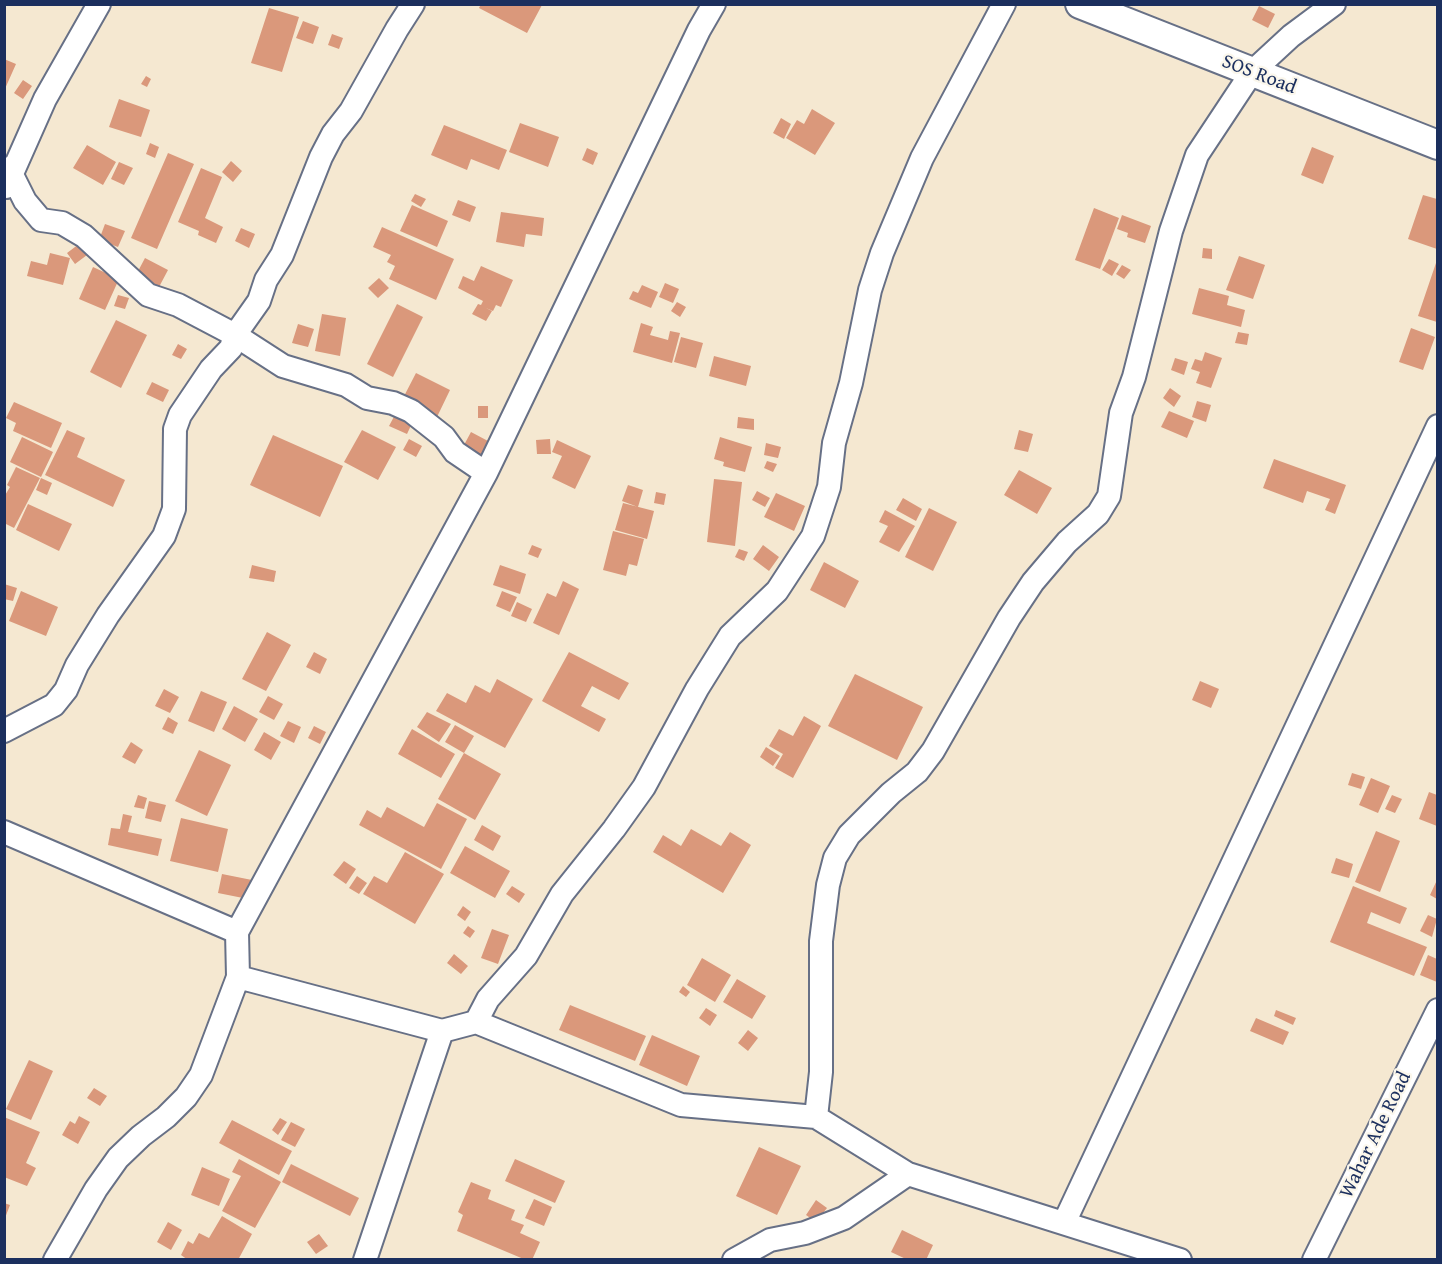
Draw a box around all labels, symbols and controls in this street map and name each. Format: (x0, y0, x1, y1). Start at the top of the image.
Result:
street label: SOS Road (1218, 50, 1300, 100)
street label: Wahar Ade Road (1335, 1068, 1417, 1202)

